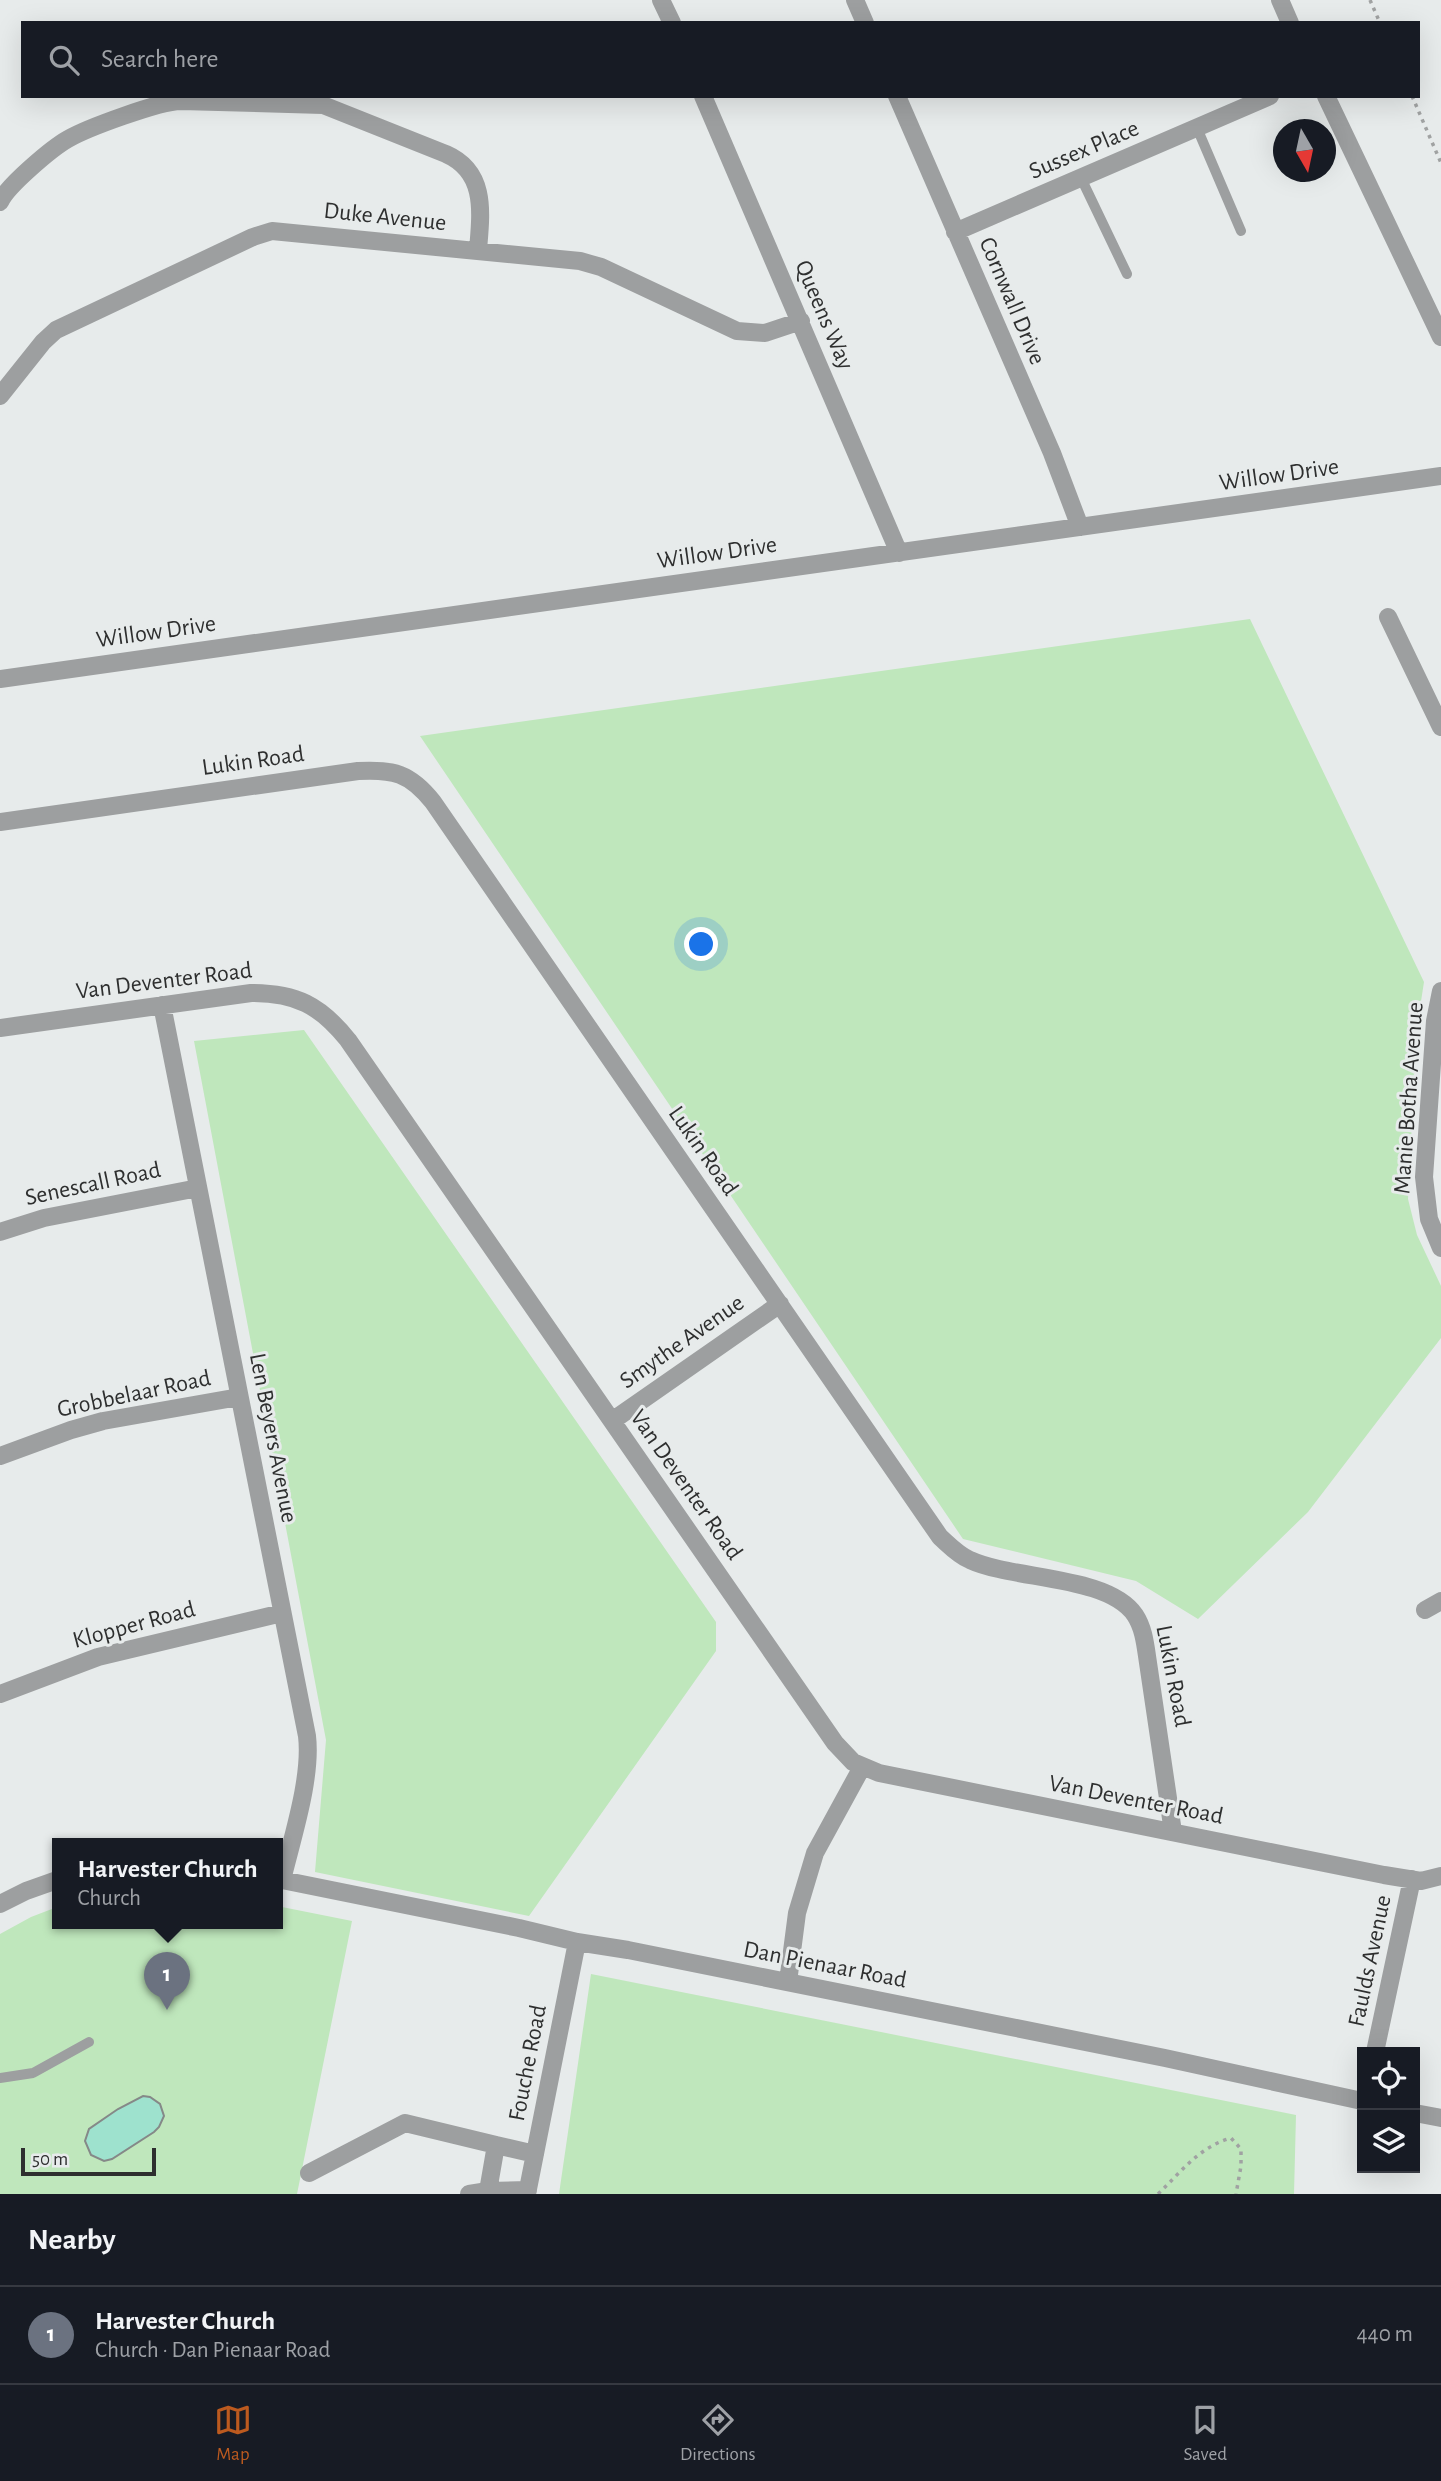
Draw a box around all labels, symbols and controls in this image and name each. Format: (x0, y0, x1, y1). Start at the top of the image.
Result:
search box (21, 21, 1420, 98)
icon: search (45, 41, 83, 79)
text: Search here (101, 46, 219, 72)
street label: Sussex Place (1026, 116, 1142, 184)
north arrow (1273, 119, 1336, 182)
street label: Duke Avenue (322, 199, 448, 235)
street label: Cornwall Drive (974, 234, 1050, 368)
street label: Queens Way (790, 257, 858, 373)
street label: Willow Drive (1218, 455, 1340, 495)
street label: Willow Drive (656, 533, 778, 573)
street label: Willow Drive (95, 612, 217, 652)
street label: Lukin Road (200, 742, 306, 780)
your location (684, 927, 718, 961)
street label: Van Deventer Road (75, 958, 253, 1004)
street label: Manie Botha Avenue (1390, 1001, 1428, 1195)
street label: Lukin Road (664, 1102, 742, 1200)
street label: Senescall Road (23, 1158, 163, 1210)
street label: Smythe Avenue (616, 1291, 748, 1393)
street label: Len Beyers Avenue (245, 1351, 301, 1525)
street label: Grobbelaar Road (55, 1366, 213, 1422)
street label: Van Deventer Road (625, 1406, 747, 1564)
street label: Klopper Road (70, 1597, 198, 1653)
street label: Lukin Road (1151, 1623, 1195, 1729)
street label: Van Deventer Road (1047, 1771, 1225, 1829)
popup (52, 1838, 283, 1929)
text: Harvester Church (77, 1856, 258, 1882)
text: Church (77, 1887, 141, 1910)
street label: Faulds Avenue (1344, 1893, 1396, 2029)
street label: Dan Pienaar Road (741, 1937, 909, 1993)
pin: 1 (144, 1952, 190, 2010)
street label: Fouche Road (505, 2003, 551, 2123)
map controls (1357, 2047, 1420, 2173)
button: locate (1357, 2047, 1420, 2110)
button: layers (1357, 2110, 1420, 2173)
scale bar (21, 2145, 156, 2177)
text: 50 m (32, 2150, 68, 2169)
text: Nearby (28, 2225, 116, 2255)
text: Harvester Church (95, 2308, 275, 2334)
text: 1 (47, 2323, 55, 2346)
text: 440 m (1357, 2323, 1413, 2346)
text: Church · Dan Pienaar Road (95, 2339, 330, 2362)
tab: Map (214, 2401, 252, 2466)
tab: Directions (680, 2401, 756, 2466)
tab: Saved (1184, 2401, 1227, 2466)

